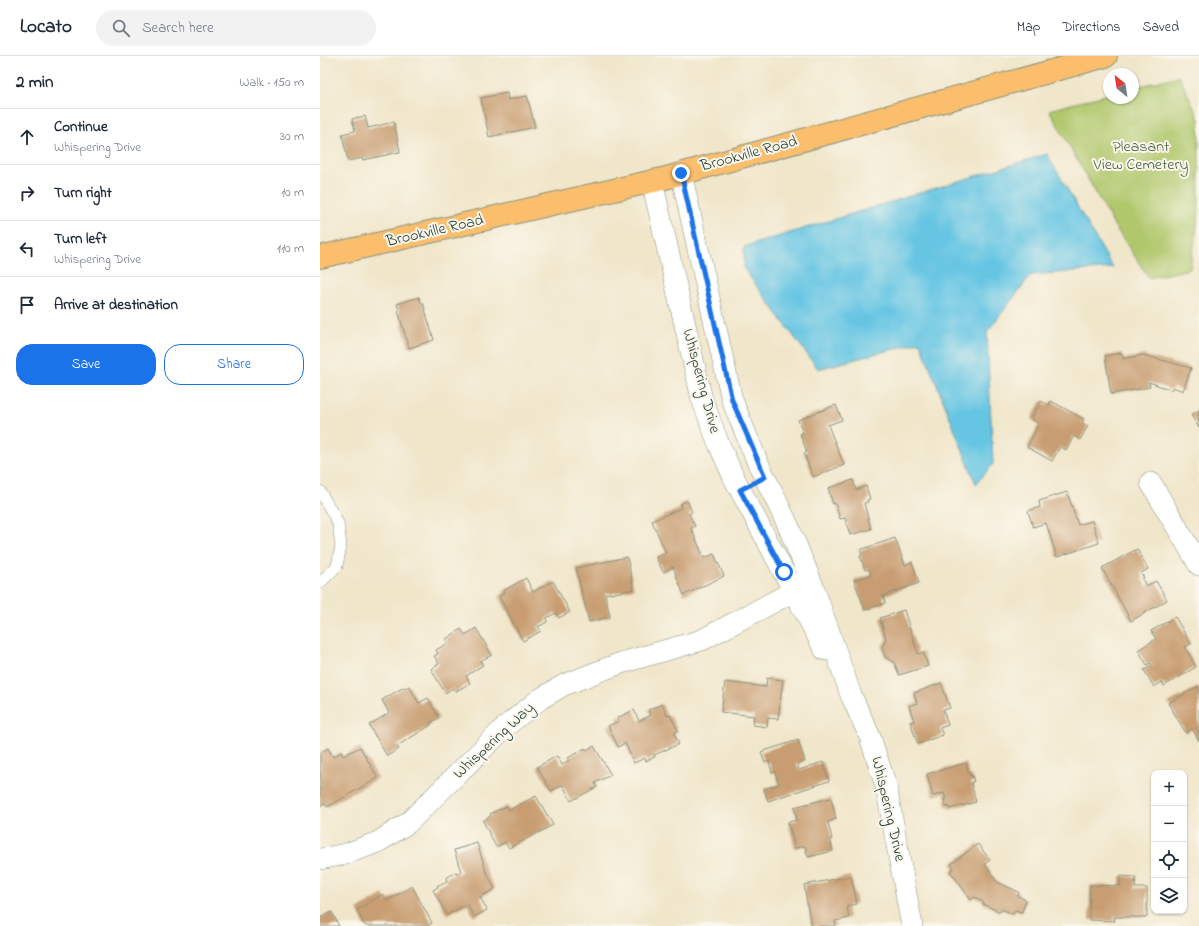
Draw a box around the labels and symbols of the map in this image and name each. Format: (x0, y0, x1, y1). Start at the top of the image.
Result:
north arrow (1103, 68, 1139, 104)
street label: Brookville Road (697, 130, 800, 179)
park label: Pleasant View Cemetery (1093, 135, 1188, 177)
route end (672, 164, 690, 182)
street label: Brookville Road (383, 208, 486, 254)
street label: Whispering Drive (676, 326, 727, 437)
route start (775, 563, 793, 581)
street label: Whispering Way (448, 697, 540, 785)
street label: Whispering Drive (864, 754, 912, 865)

